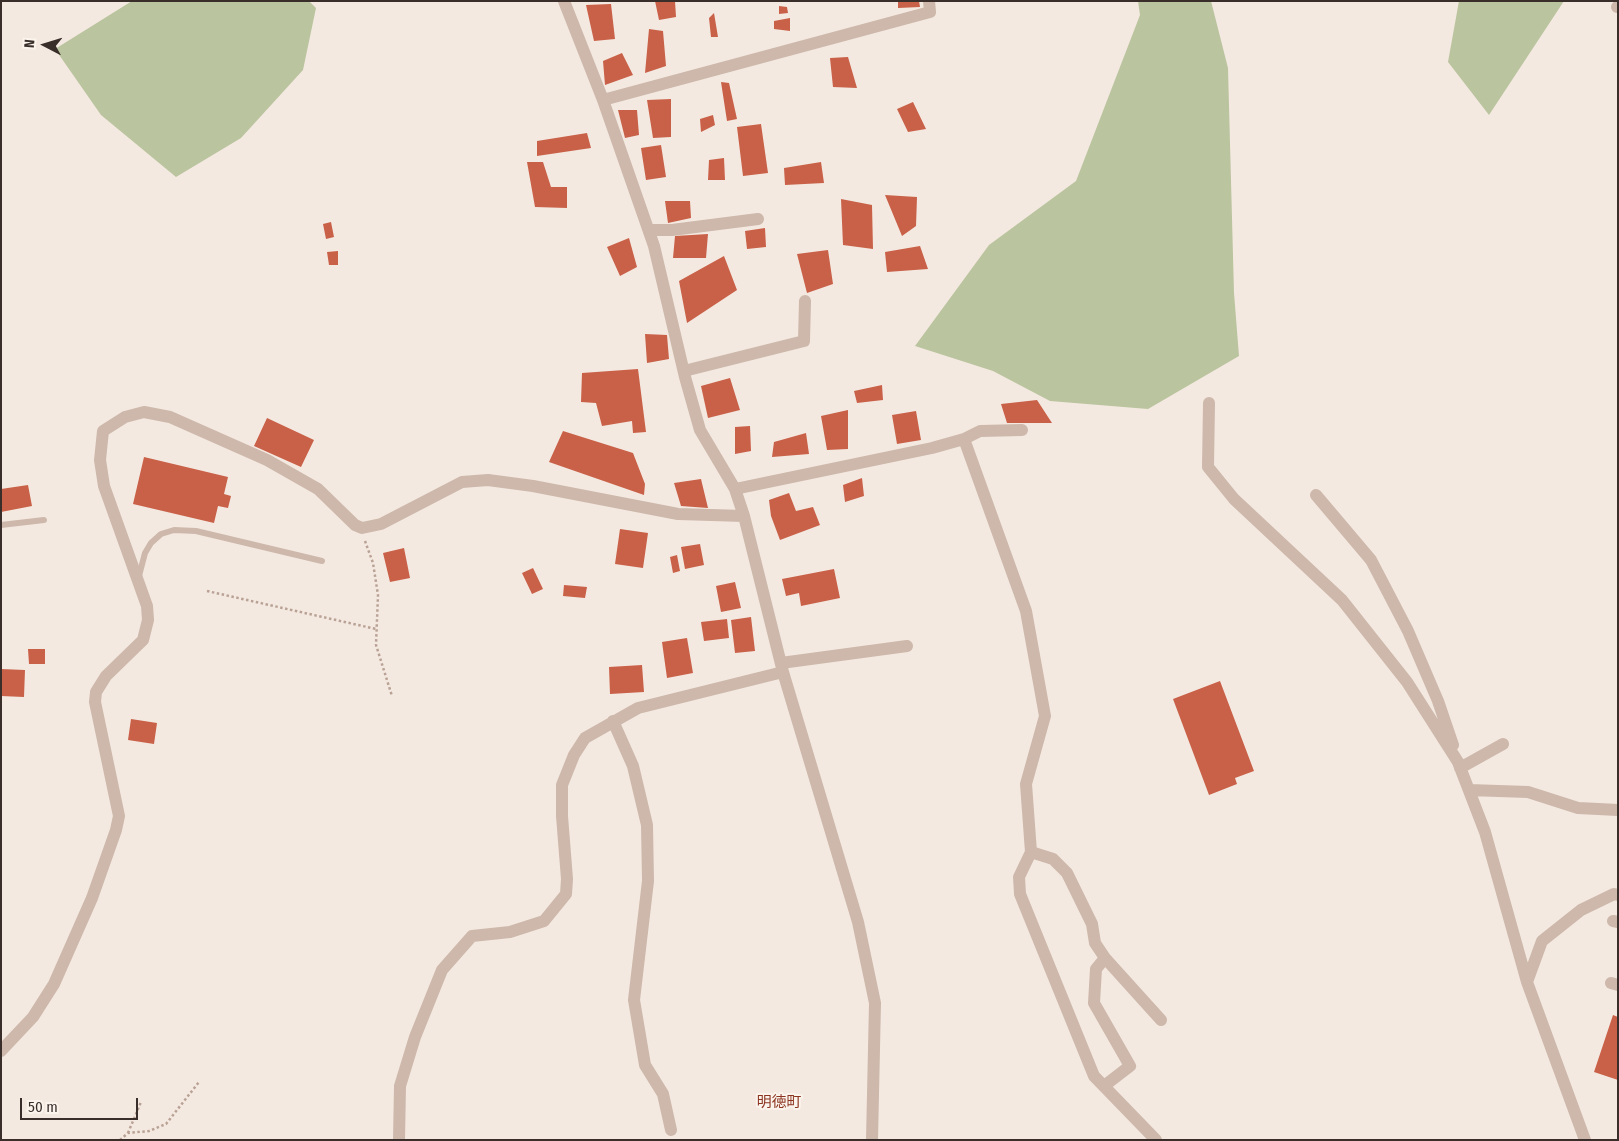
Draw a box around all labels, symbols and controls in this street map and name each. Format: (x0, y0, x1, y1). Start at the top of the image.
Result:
north arrow (20, 20, 70, 70)
text: N (21, 39, 38, 49)
scale bar (22, 1088, 140, 1120)
district label: 明徳町 (757, 1094, 801, 1112)
text: 50 m (28, 1098, 58, 1116)

